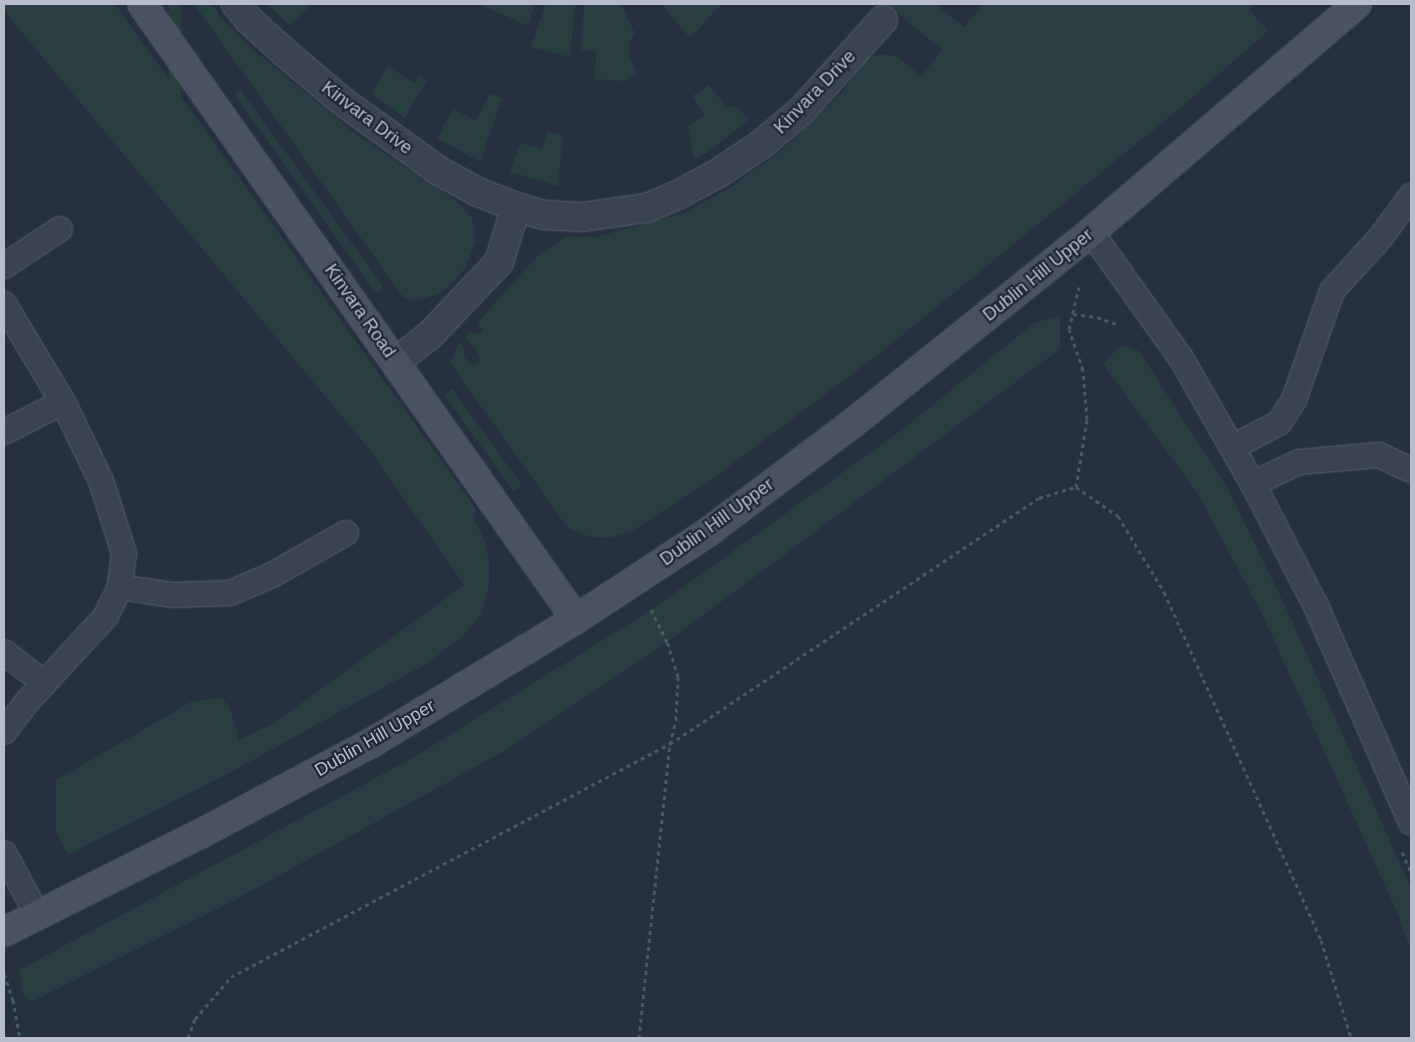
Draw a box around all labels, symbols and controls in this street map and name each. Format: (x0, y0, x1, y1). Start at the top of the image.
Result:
street label: Kinvara Drive (770, 46, 860, 138)
street label: Kinvara Drive (317, 77, 417, 159)
street label: Dublin Hill Upper (979, 224, 1097, 326)
street label: Kinvara Road (320, 260, 400, 362)
street label: Dublin Hill Upper (656, 474, 778, 570)
street label: Dublin Hill Upper (311, 695, 439, 781)

